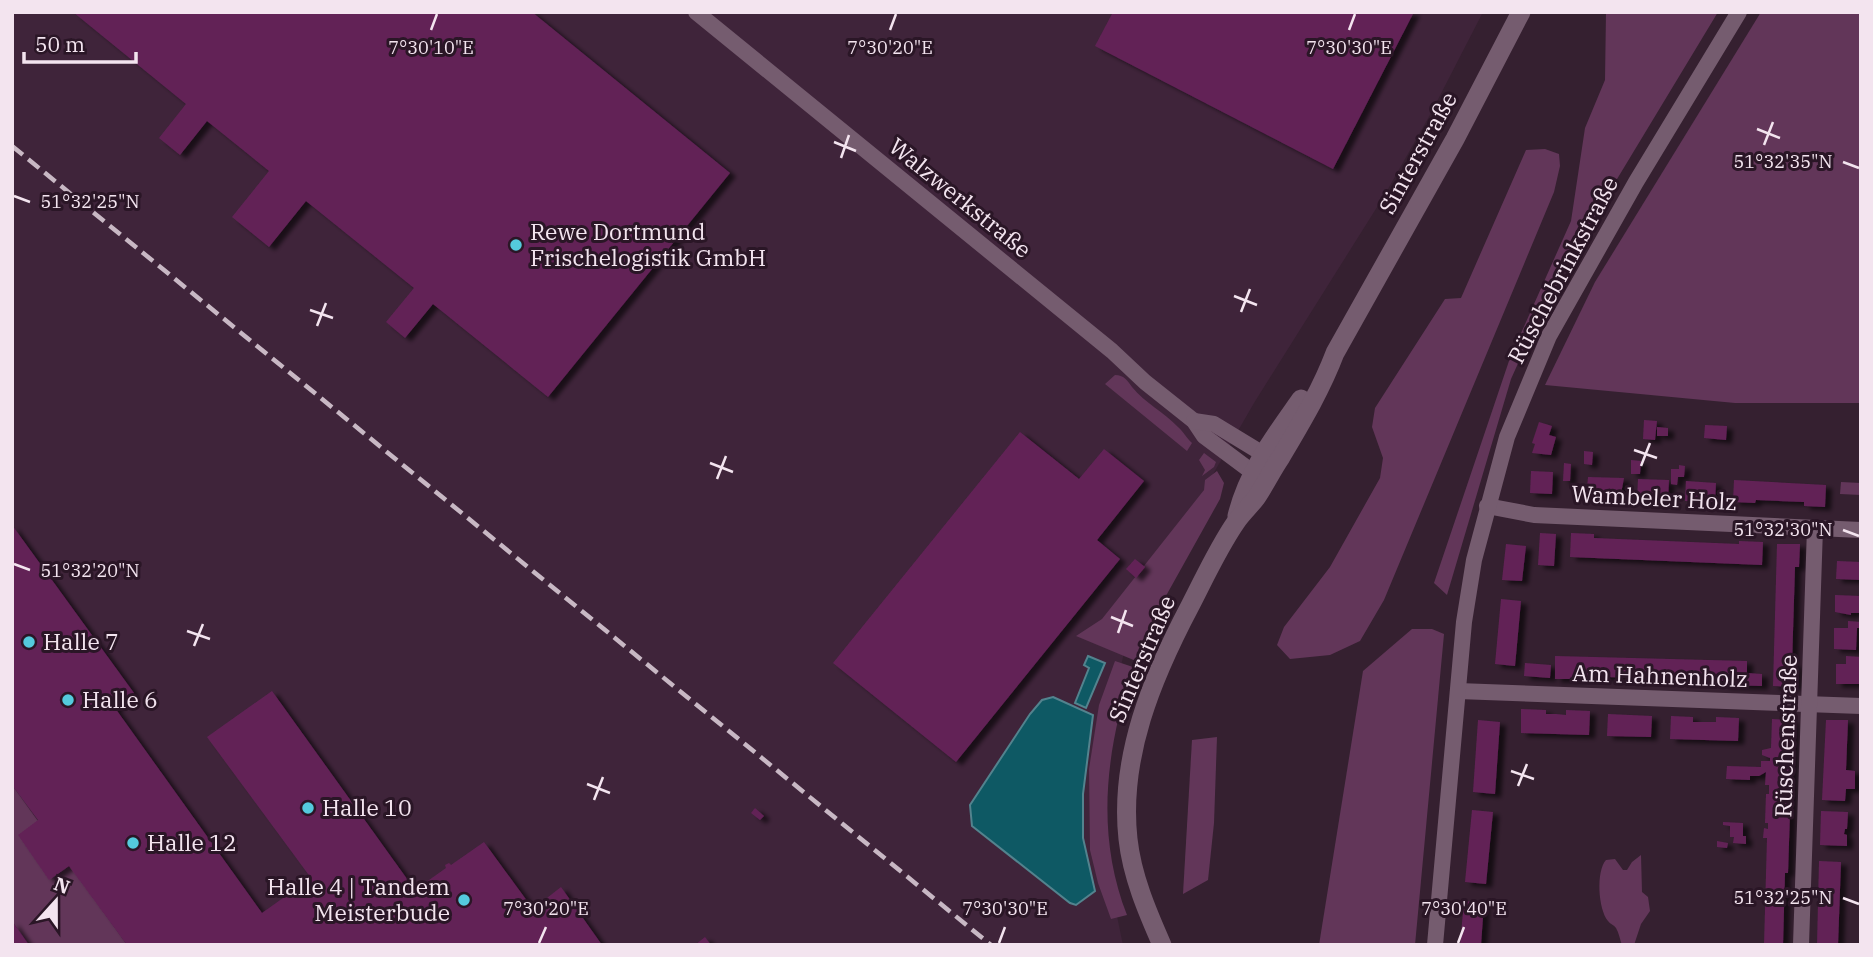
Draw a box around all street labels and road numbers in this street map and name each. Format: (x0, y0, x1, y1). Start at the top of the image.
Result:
street label: Sinterstraße (1371, 86, 1463, 219)
street label: Walzwerkstraße (883, 131, 1038, 264)
street label: Rüschebrinkstraße (1500, 171, 1624, 368)
street label: Wambeler Holz (1570, 478, 1738, 516)
street label: Sinterstraße (1101, 591, 1181, 727)
street label: Rüschenstraße (1767, 654, 1803, 818)
street label: Am Hahnenholz (1572, 657, 1748, 693)

